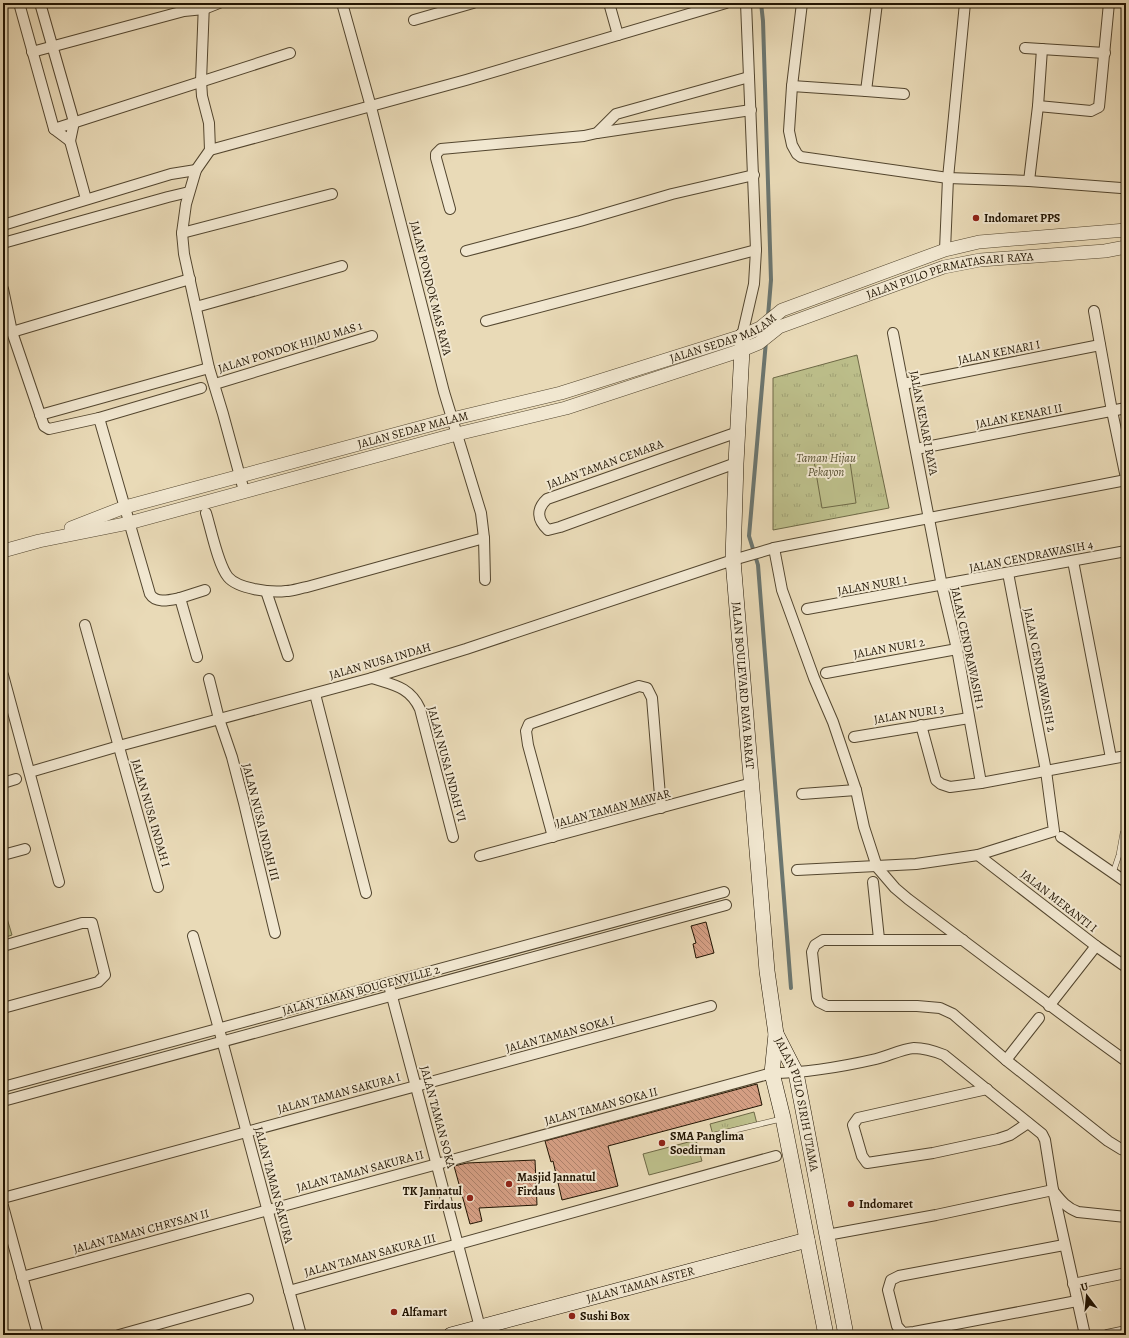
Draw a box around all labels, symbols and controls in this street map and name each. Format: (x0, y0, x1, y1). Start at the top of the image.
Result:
place label: Indomaret PPS (984, 210, 1060, 226)
marker: Indomaret PPS (971, 213, 981, 223)
street label: JALAN PONDOK MAS RAYA (407, 219, 456, 358)
street label: JALAN PULO PERMATASARI RAYA (864, 248, 1035, 303)
street label: JALAN SEDAP MALAM (668, 310, 780, 366)
street label: JALAN PONDOK HIJAU MAS 1 (216, 317, 364, 377)
street label: JALAN KENARI I (956, 336, 1042, 368)
street label: JALAN KENARI RAYA (906, 369, 942, 478)
street label: JALAN KENARI II (974, 400, 1064, 432)
street label: JALAN SEDAP MALAM (356, 407, 470, 452)
street label: JALAN TAMAN CEMARA (545, 435, 666, 493)
park label: Taman Hijau Pekayon (796, 450, 856, 480)
street label: JALAN CENDRAWASIH 4 (968, 536, 1095, 576)
street label: JALAN NURI 1 (836, 571, 908, 599)
street label: JALAN CENDRAWASIH 1 (947, 585, 989, 711)
street label: JALAN BOULEVARD RAYA BARAT (728, 601, 758, 770)
street label: JALAN CENDRAWASIH 2 (1020, 607, 1060, 734)
street label: JALAN NURI 2 (852, 634, 926, 662)
street label: JALAN NUSA INDAH (327, 639, 433, 683)
street label: JALAN NURI 3 (873, 701, 945, 727)
street label: JALAN NUSA INDAH VI (424, 704, 470, 824)
street label: JALAN NUSA INDAH I (128, 757, 174, 869)
street label: JALAN NUSA INDAH III (239, 762, 283, 882)
street label: JALAN TAMAN MAWAR (554, 785, 673, 831)
street label: JALAN MERANTI I (1018, 866, 1100, 936)
street label: JALAN TAMAN BOUGENVILLE 2 (280, 961, 442, 1019)
street label: JALAN TAMAN SOKA I (504, 1012, 616, 1056)
street label: JALAN PULO SIRIH UTAMA (771, 1034, 823, 1174)
street label: JALAN TAMAN SOKA (417, 1064, 460, 1171)
street label: JALAN TAMAN SAKURA I (276, 1069, 402, 1117)
street label: JALAN TAMAN SOKA II (543, 1083, 659, 1129)
street label: JALAN TAMAN SAKURA (251, 1125, 298, 1246)
place label: SMA Panglima Soedirman (670, 1128, 744, 1158)
marker: SMA Panglima Soedirman (657, 1138, 667, 1148)
street label: JALAN TAMAN SAKURA II (295, 1146, 425, 1196)
place label: Masjid Jannatul Firdaus (517, 1169, 596, 1199)
marker: Masjid Jannatul Firdaus (504, 1179, 514, 1189)
place label: TK Jannatul Firdaus (403, 1183, 463, 1213)
marker: TK Jannatul Firdaus (465, 1193, 475, 1203)
place label: Indomaret (859, 1196, 913, 1212)
marker: Indomaret (846, 1199, 856, 1209)
street label: JALAN TAMAN CHRYSAN II (71, 1205, 211, 1257)
street label: JALAN TAMAN SAKURA III (303, 1230, 437, 1280)
street label: JALAN TAMAN ASTER (585, 1262, 697, 1307)
north arrow (1067, 1276, 1107, 1316)
text: U (1079, 1278, 1091, 1295)
place label: Alfamart (401, 1304, 447, 1320)
marker: Alfamart (389, 1307, 399, 1317)
place label: Sushi Box (580, 1308, 629, 1324)
marker: Sushi Box (567, 1311, 577, 1321)

